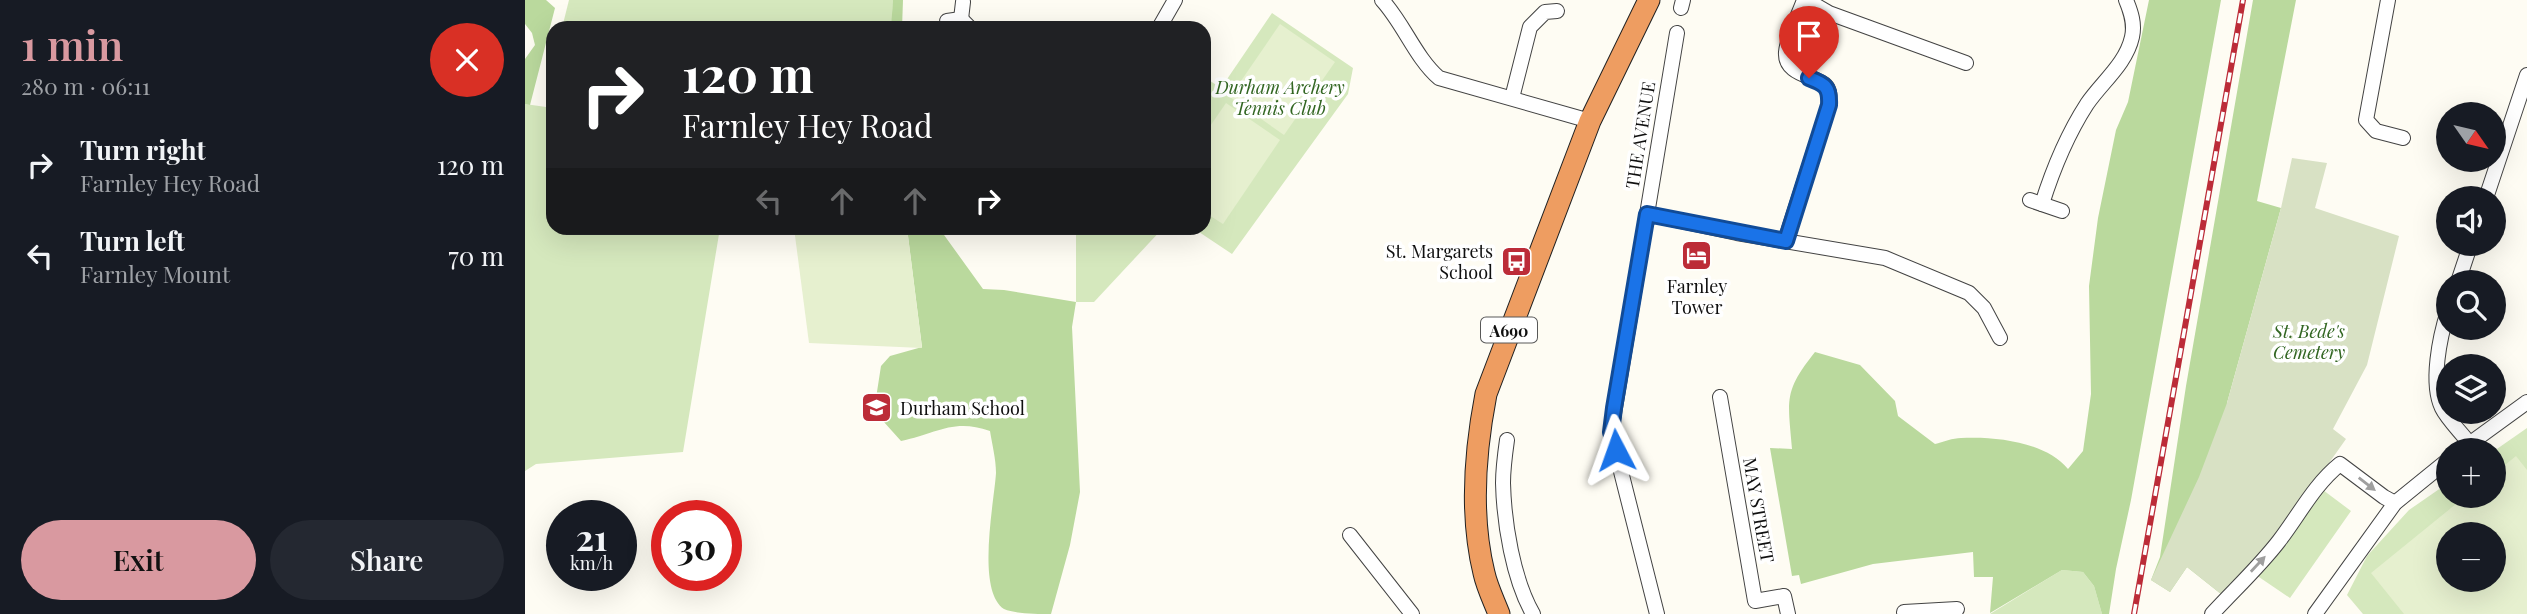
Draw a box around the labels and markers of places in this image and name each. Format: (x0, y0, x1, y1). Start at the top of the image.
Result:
pin (1779, 6, 1839, 78)
hotel icon: Farnley Tower (1680, 238, 1714, 272)
place label: St. Margarets School (1386, 239, 1493, 284)
bus stop icon: St. Margarets School (1499, 244, 1533, 278)
place label: Farnley Tower (1667, 274, 1727, 319)
school or university icon: Durham School (860, 391, 894, 425)
place label: Durham School (900, 396, 1025, 420)

